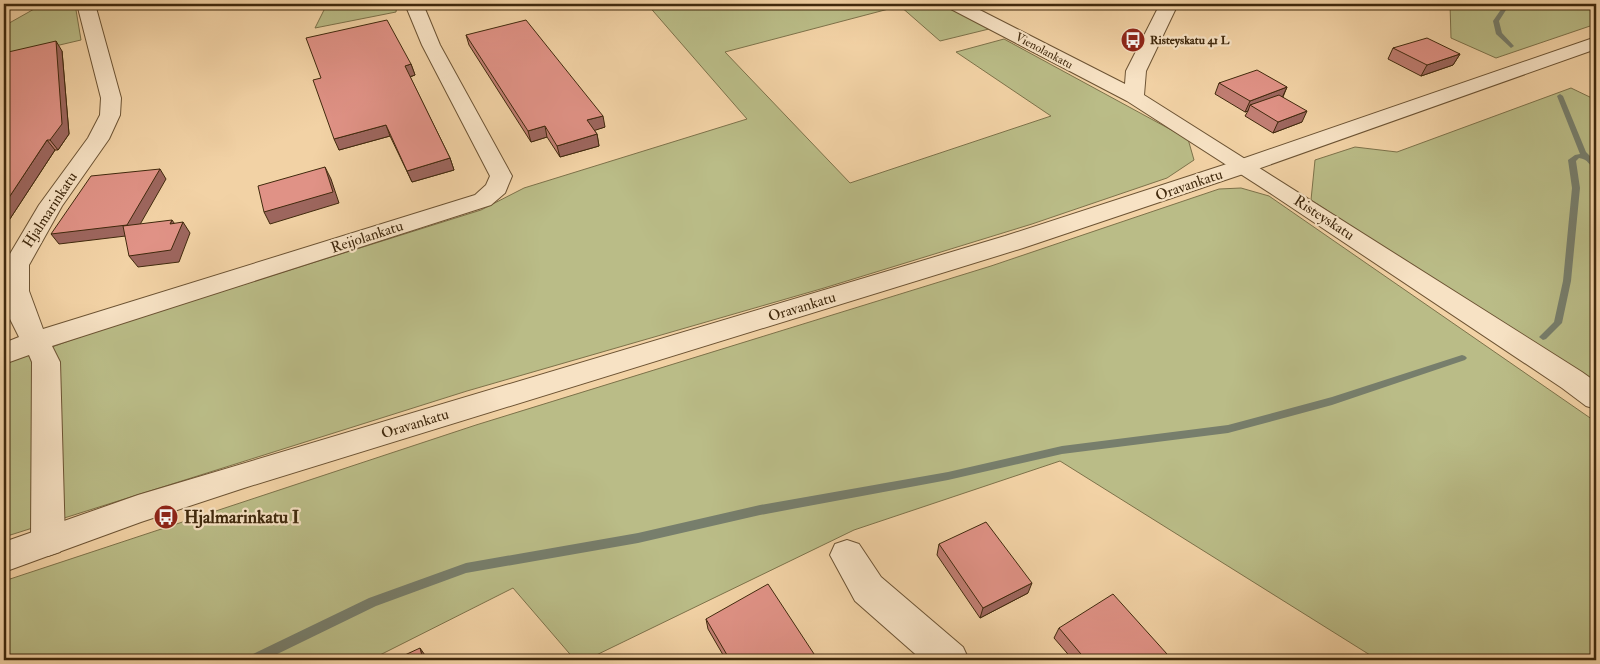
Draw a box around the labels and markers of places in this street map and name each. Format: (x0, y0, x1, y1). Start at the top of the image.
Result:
bus stop icon: Risteyskatu 41 L (1120, 27, 1146, 53)
place label: Risteyskatu 41 L (1150, 33, 1230, 48)
bus stop icon: Hjalmarinkatu I (153, 504, 179, 530)
place label: Hjalmarinkatu I (184, 506, 299, 529)

